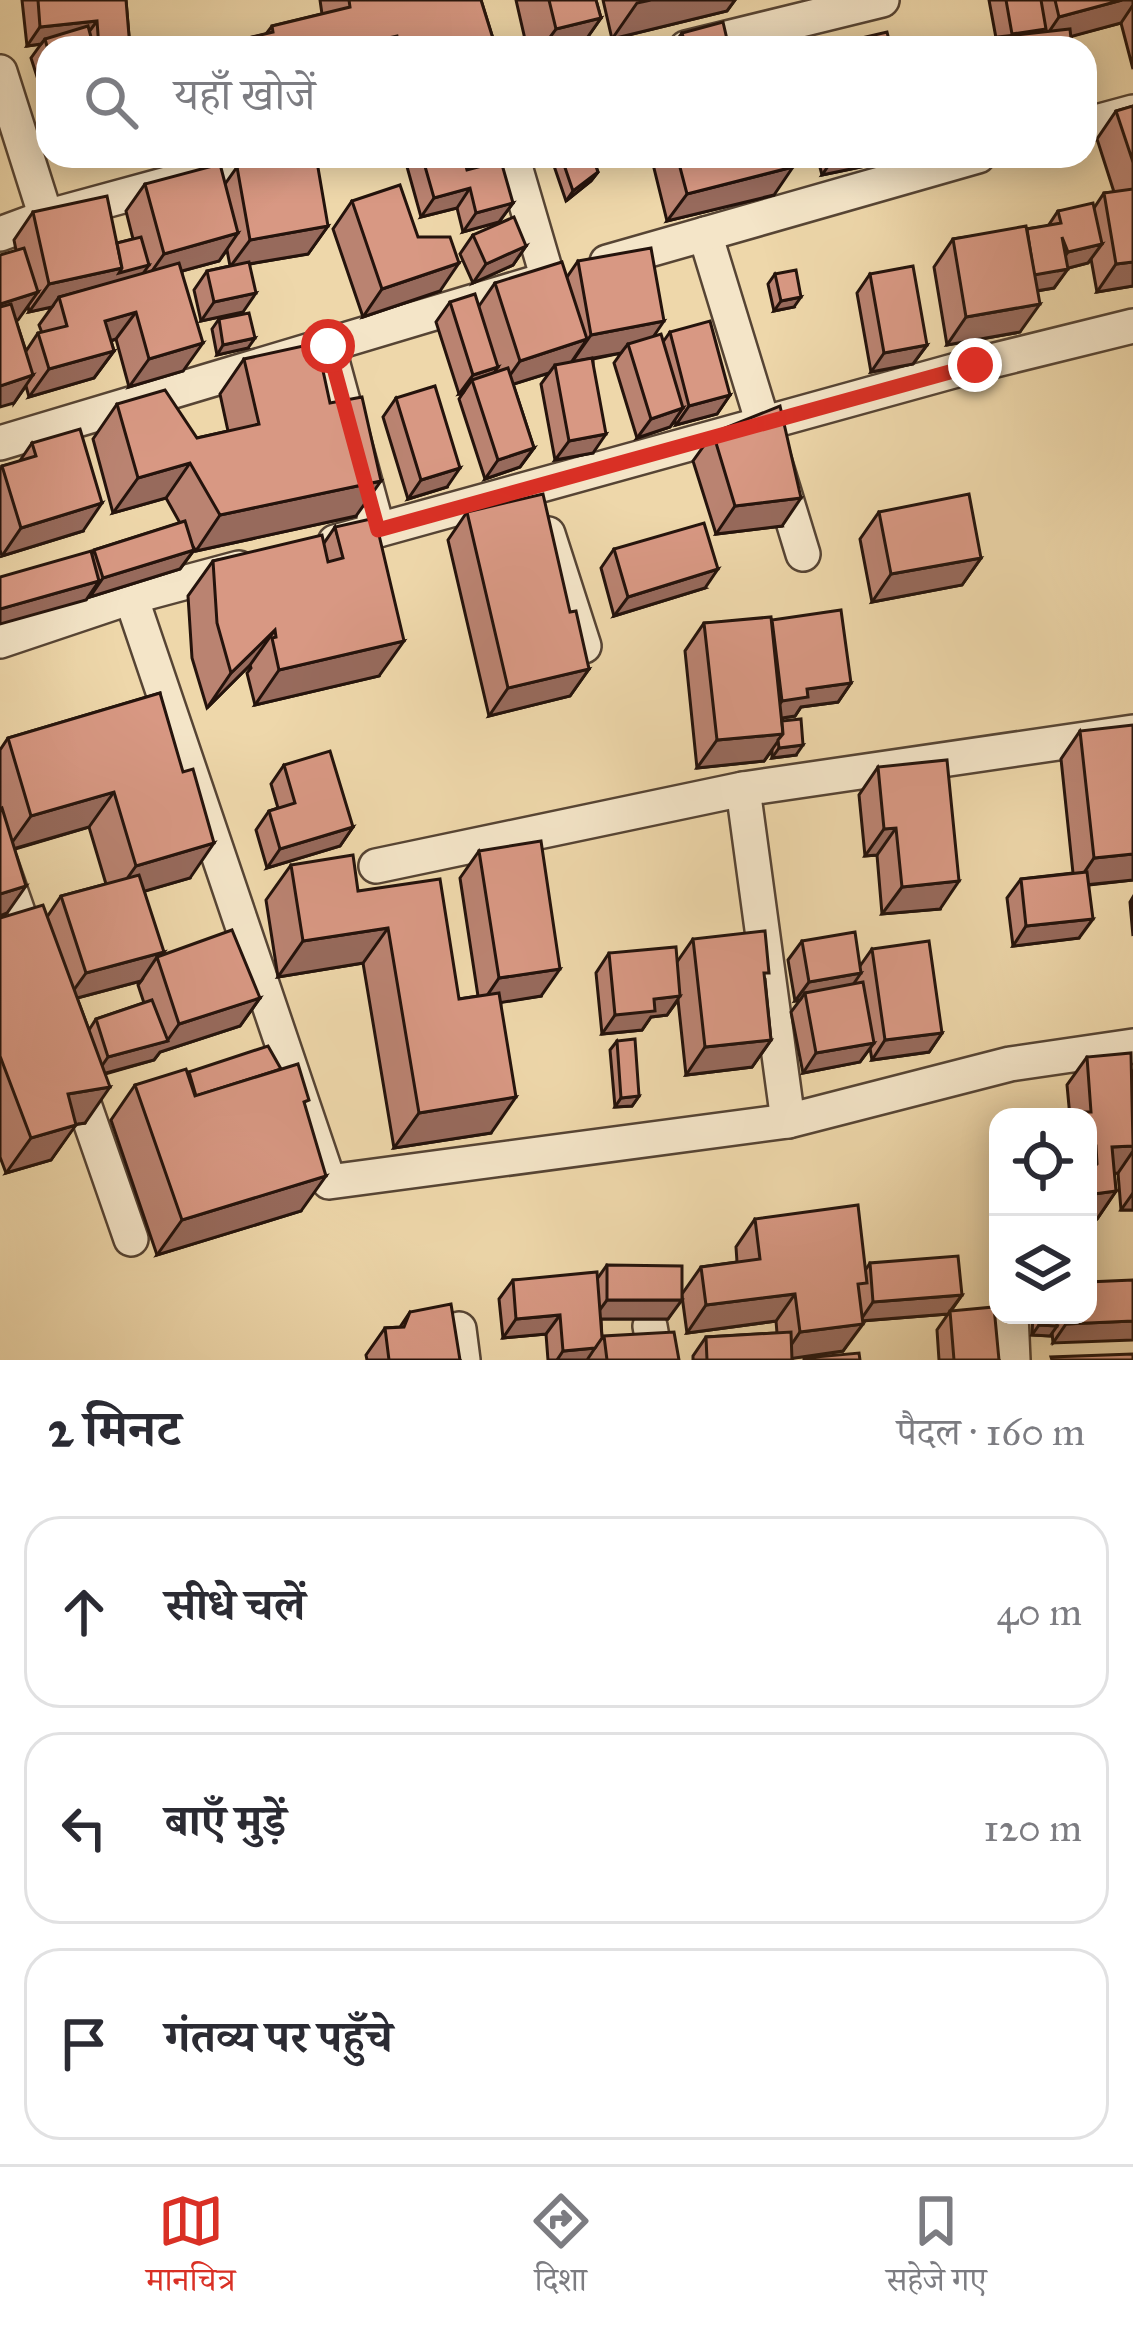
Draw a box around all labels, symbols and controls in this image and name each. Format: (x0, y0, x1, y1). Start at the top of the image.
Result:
search box (36, 36, 1097, 168)
text: यहाँ खोजें (174, 67, 315, 122)
icon: search (78, 69, 144, 135)
route start (301, 319, 355, 373)
route end (948, 338, 1002, 392)
map controls (989, 1108, 1097, 1324)
button: locate (989, 1108, 1097, 1216)
button: layers (989, 1216, 1097, 1324)
text: 2 मिनट (48, 1398, 181, 1460)
text: पैदल · 160 m (897, 1408, 1085, 1456)
text: सीधे चलें (165, 1577, 305, 1632)
icon: ahead (51, 1579, 117, 1645)
text: 40 m (996, 1588, 1082, 1636)
text: बाएँ मुड़ें (165, 1793, 286, 1848)
icon: left (51, 1795, 117, 1861)
text: 120 m (983, 1804, 1082, 1852)
text: गंतव्य पर पहुँचे (165, 2009, 393, 2064)
icon: arrive (51, 2011, 117, 2077)
tab: मानचित्र (146, 2188, 236, 2312)
tab: दिशा (528, 2188, 594, 2312)
tab: सहेजे गए (886, 2188, 987, 2312)

